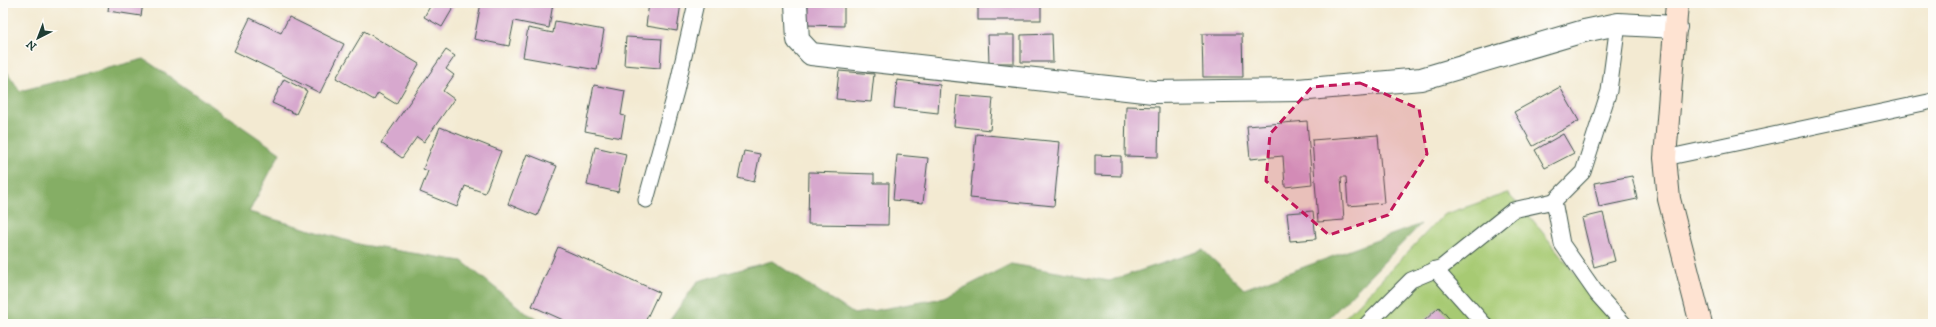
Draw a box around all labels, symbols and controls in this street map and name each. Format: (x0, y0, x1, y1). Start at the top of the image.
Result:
north arrow (18, 18, 58, 58)
text: N (24, 36, 40, 53)

